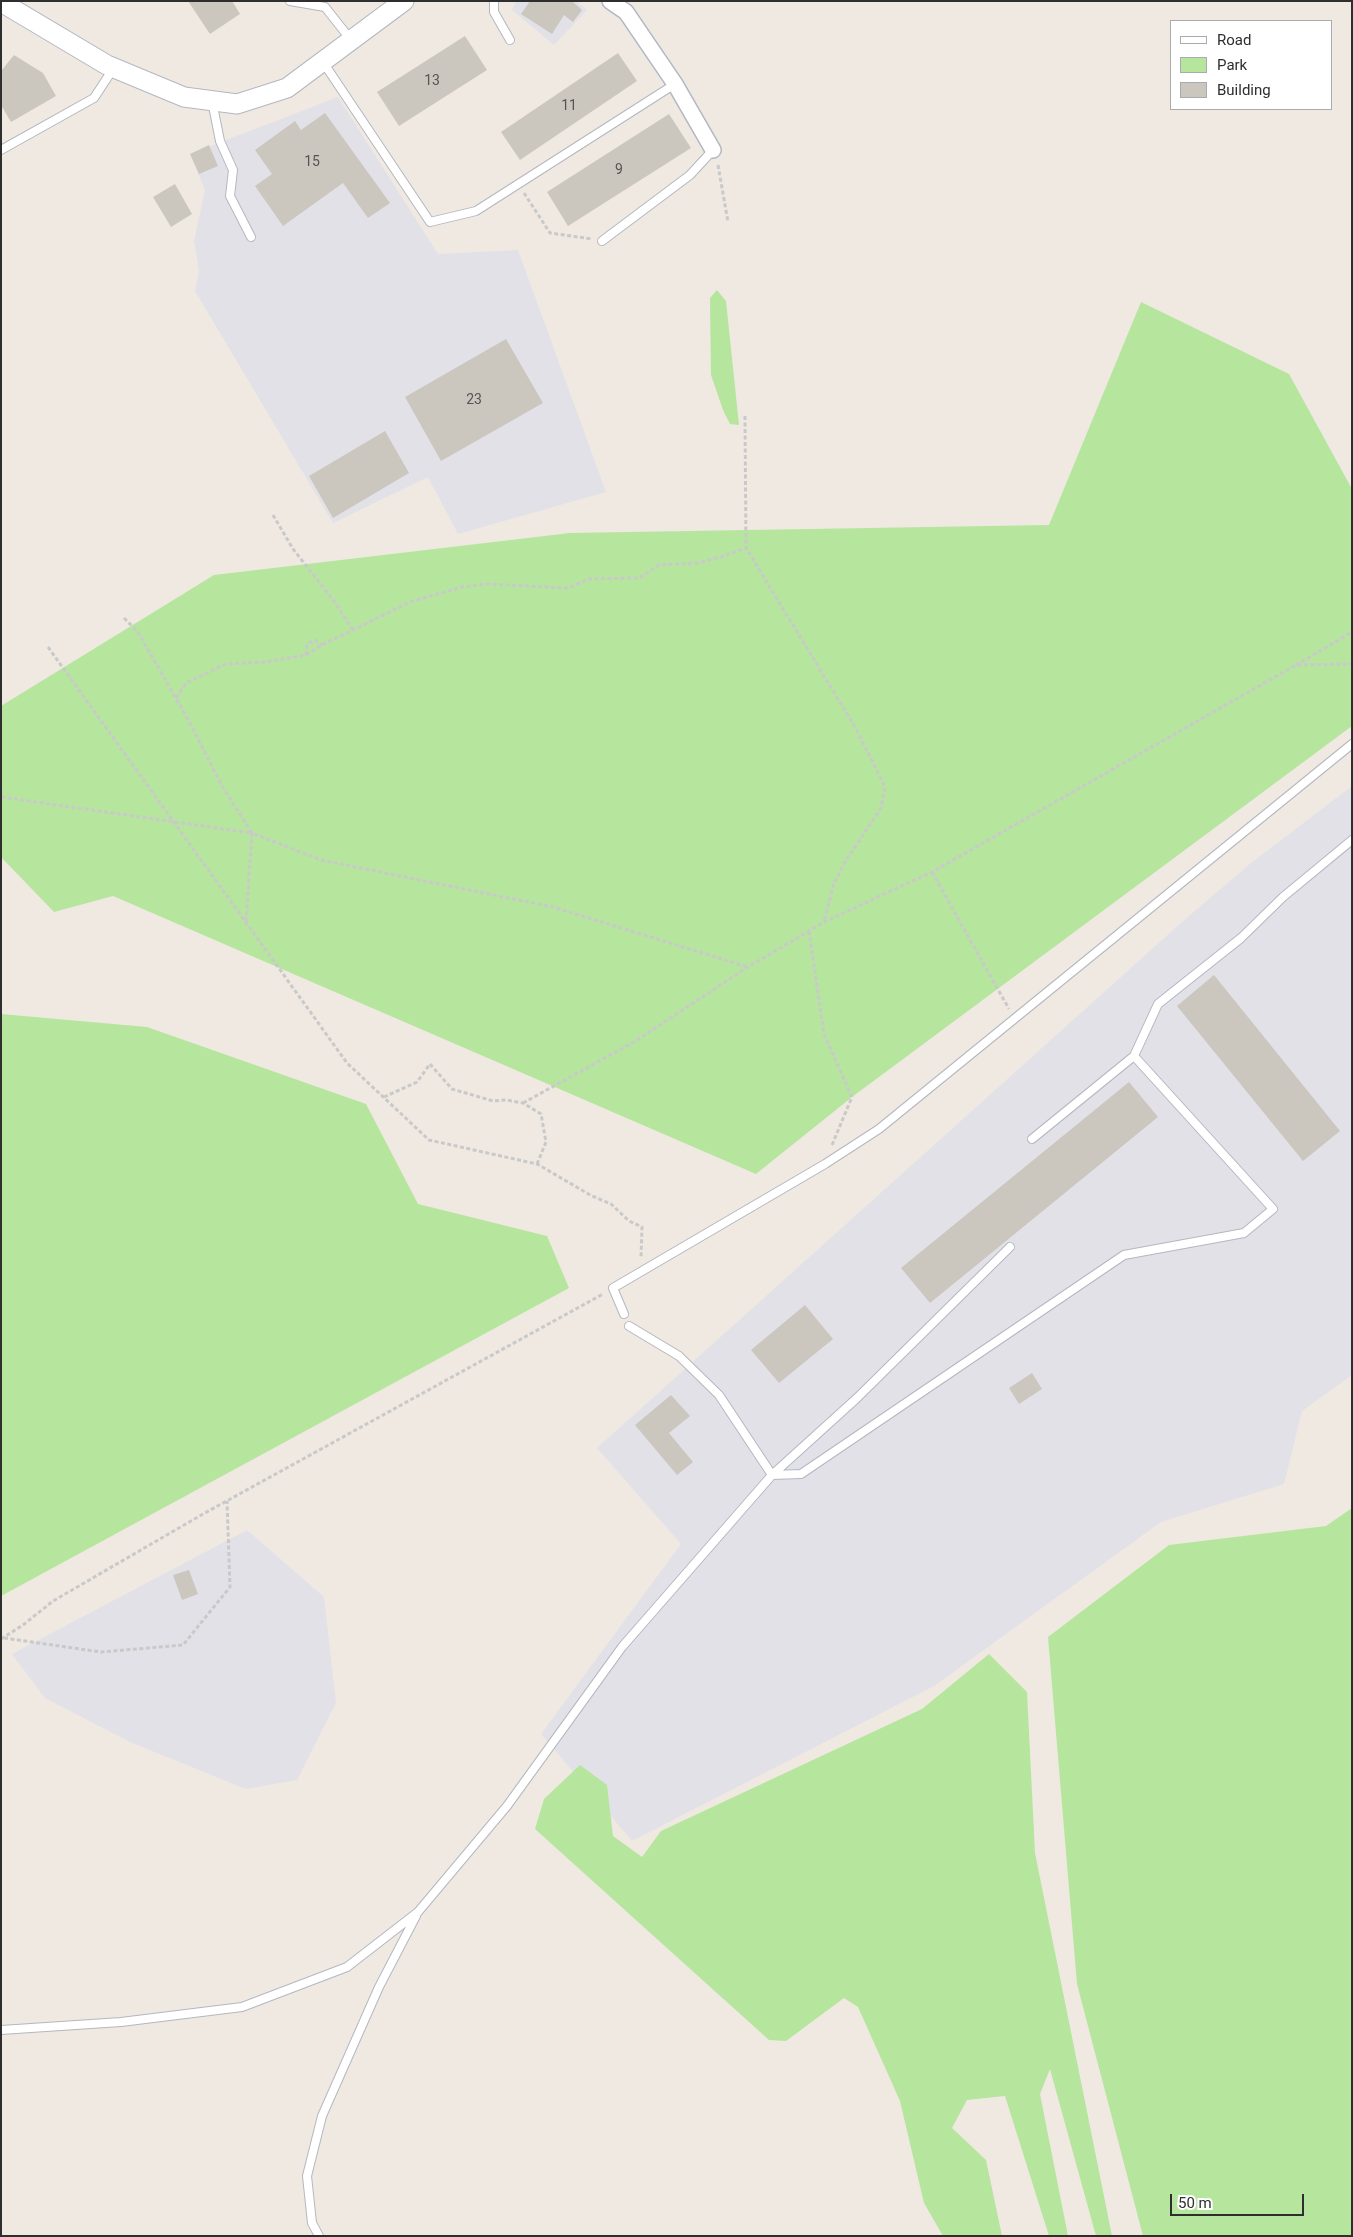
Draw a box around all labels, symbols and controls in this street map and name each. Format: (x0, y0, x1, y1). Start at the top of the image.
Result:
legend (1170, 20, 1333, 110)
text: Road (1217, 31, 1251, 49)
text: Park (1217, 56, 1247, 74)
house number: 13 (424, 73, 440, 89)
text: Building (1217, 81, 1271, 99)
house number: 11 (561, 98, 577, 114)
house number: 15 (304, 154, 320, 170)
house number: 9 (615, 162, 623, 178)
house number: 23 (466, 392, 482, 408)
scale bar (1173, 2184, 1307, 2216)
text: 50 m (1178, 2194, 1212, 2212)

